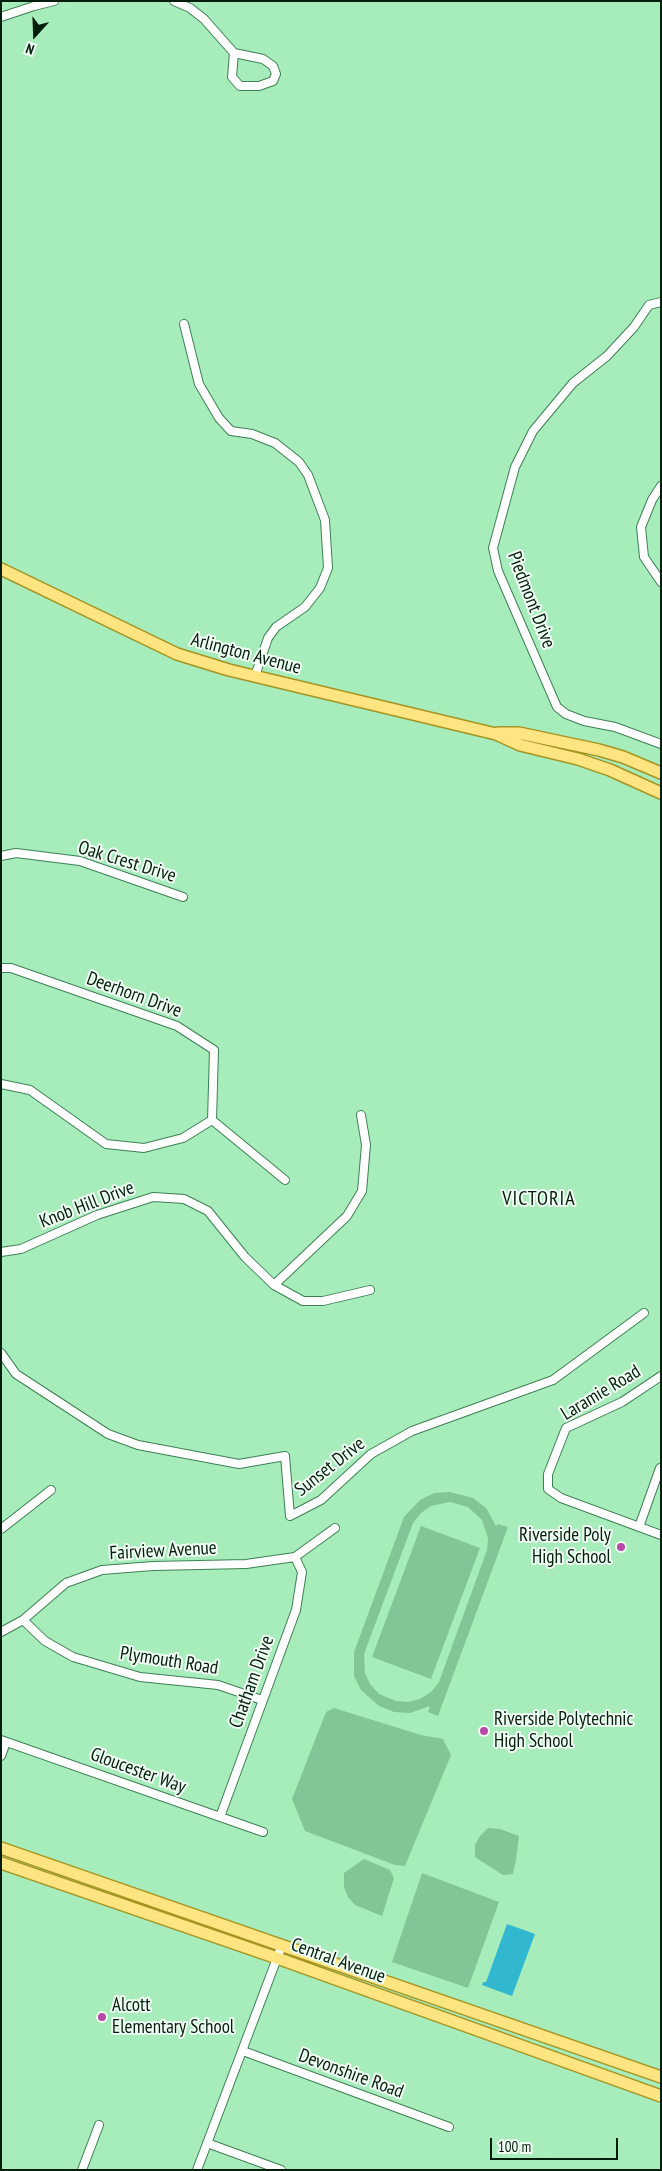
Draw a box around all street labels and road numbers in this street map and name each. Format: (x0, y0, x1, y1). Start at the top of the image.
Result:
street label: Piedmont Drive (502, 549, 560, 651)
street label: Arlington Avenue (188, 628, 304, 680)
street label: Oak Crest Drive (75, 836, 179, 888)
street label: Deerhorn Drive (83, 967, 185, 1023)
street label: Knob Hill Drive (36, 1177, 138, 1233)
street label: Laramie Road (557, 1360, 645, 1426)
street label: Sunset Drive (290, 1433, 370, 1501)
street label: Fairview Avenue (109, 1537, 217, 1565)
street label: Chatham Drive (225, 1633, 279, 1731)
street label: Plymouth Road (118, 1642, 220, 1680)
street label: Gloucester Way (87, 1743, 189, 1799)
street label: Central Avenue (288, 1933, 388, 1989)
street label: Devonshire Road (296, 2045, 406, 2103)

